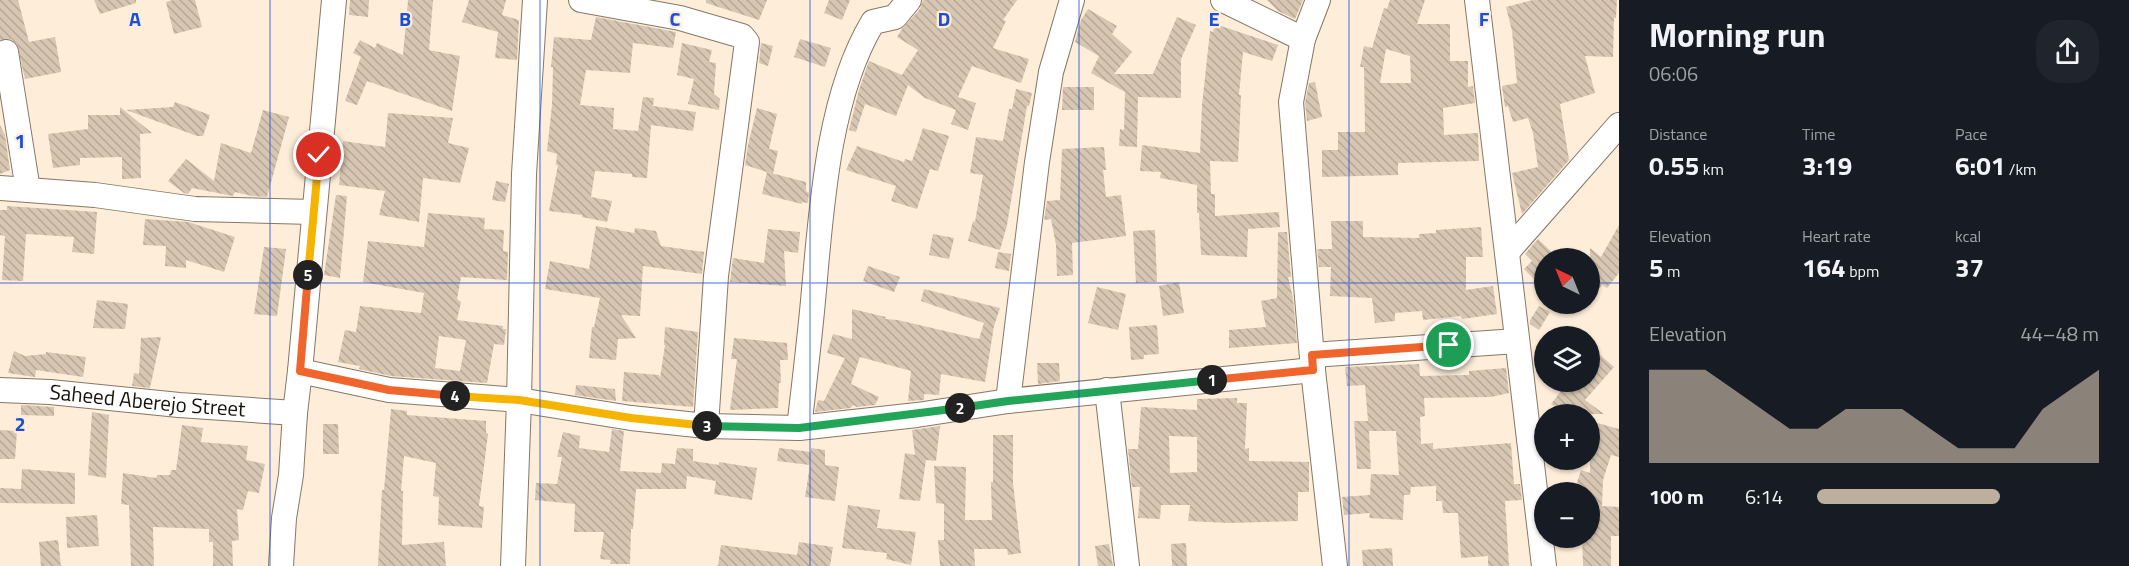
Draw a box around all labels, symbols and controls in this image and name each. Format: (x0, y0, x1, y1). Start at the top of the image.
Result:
text: A (129, 3, 141, 34)
text: B (399, 3, 411, 34)
text: C (670, 3, 681, 34)
text: D (938, 3, 950, 34)
text: E (1208, 3, 1220, 34)
text: F (1479, 3, 1490, 34)
text: Morning run (1649, 10, 1826, 60)
button: share (2036, 20, 2099, 83)
text: 06:06 (1649, 58, 1698, 89)
text: Distance (1649, 122, 1707, 146)
text: Time (1802, 122, 1835, 146)
text: Pace (1955, 122, 1987, 146)
text: 1 (14, 125, 26, 156)
pin (293, 129, 344, 180)
icon: check (302, 138, 335, 171)
text: 0.55 (1649, 146, 1699, 185)
text: 3:19 (1802, 146, 1852, 185)
text: 6:01 (1955, 146, 2005, 185)
text: km (1699, 157, 1724, 181)
text: /km (2005, 157, 2037, 181)
text: Elevation (1649, 224, 1711, 248)
text: Heart rate (1802, 224, 1871, 248)
text: kcal (1955, 224, 1981, 248)
north arrow (1534, 248, 1600, 314)
map controls (1534, 248, 1600, 548)
text: 5 (1649, 248, 1664, 287)
text: 164 (1802, 248, 1846, 287)
text: 37 (1955, 248, 1984, 287)
text: m (1664, 259, 1680, 283)
text: bpm (1846, 259, 1879, 283)
pin: 5 (293, 260, 323, 290)
text: 5 (304, 263, 312, 287)
text: Elevation (1649, 318, 1727, 349)
text: 44–48 m (2020, 318, 2099, 349)
pin (1423, 319, 1474, 370)
button: layers (1534, 326, 1600, 392)
icon: arrive (1432, 328, 1465, 361)
pin: 1 (1197, 365, 1227, 395)
text: 1 (1208, 368, 1216, 392)
street label: Saheed Aberejo Street (48, 375, 247, 425)
pin: 4 (440, 381, 470, 411)
text: 4 (451, 384, 459, 408)
pin: 2 (945, 393, 975, 423)
text: 2 (956, 396, 964, 420)
button: + (1534, 404, 1600, 470)
text: 2 (14, 408, 26, 439)
pin: 3 (692, 411, 722, 441)
text: 3 (703, 414, 711, 438)
text: 100 m (1649, 481, 1704, 512)
text: 6:14 (1745, 481, 1783, 512)
button: − (1534, 482, 1600, 548)

